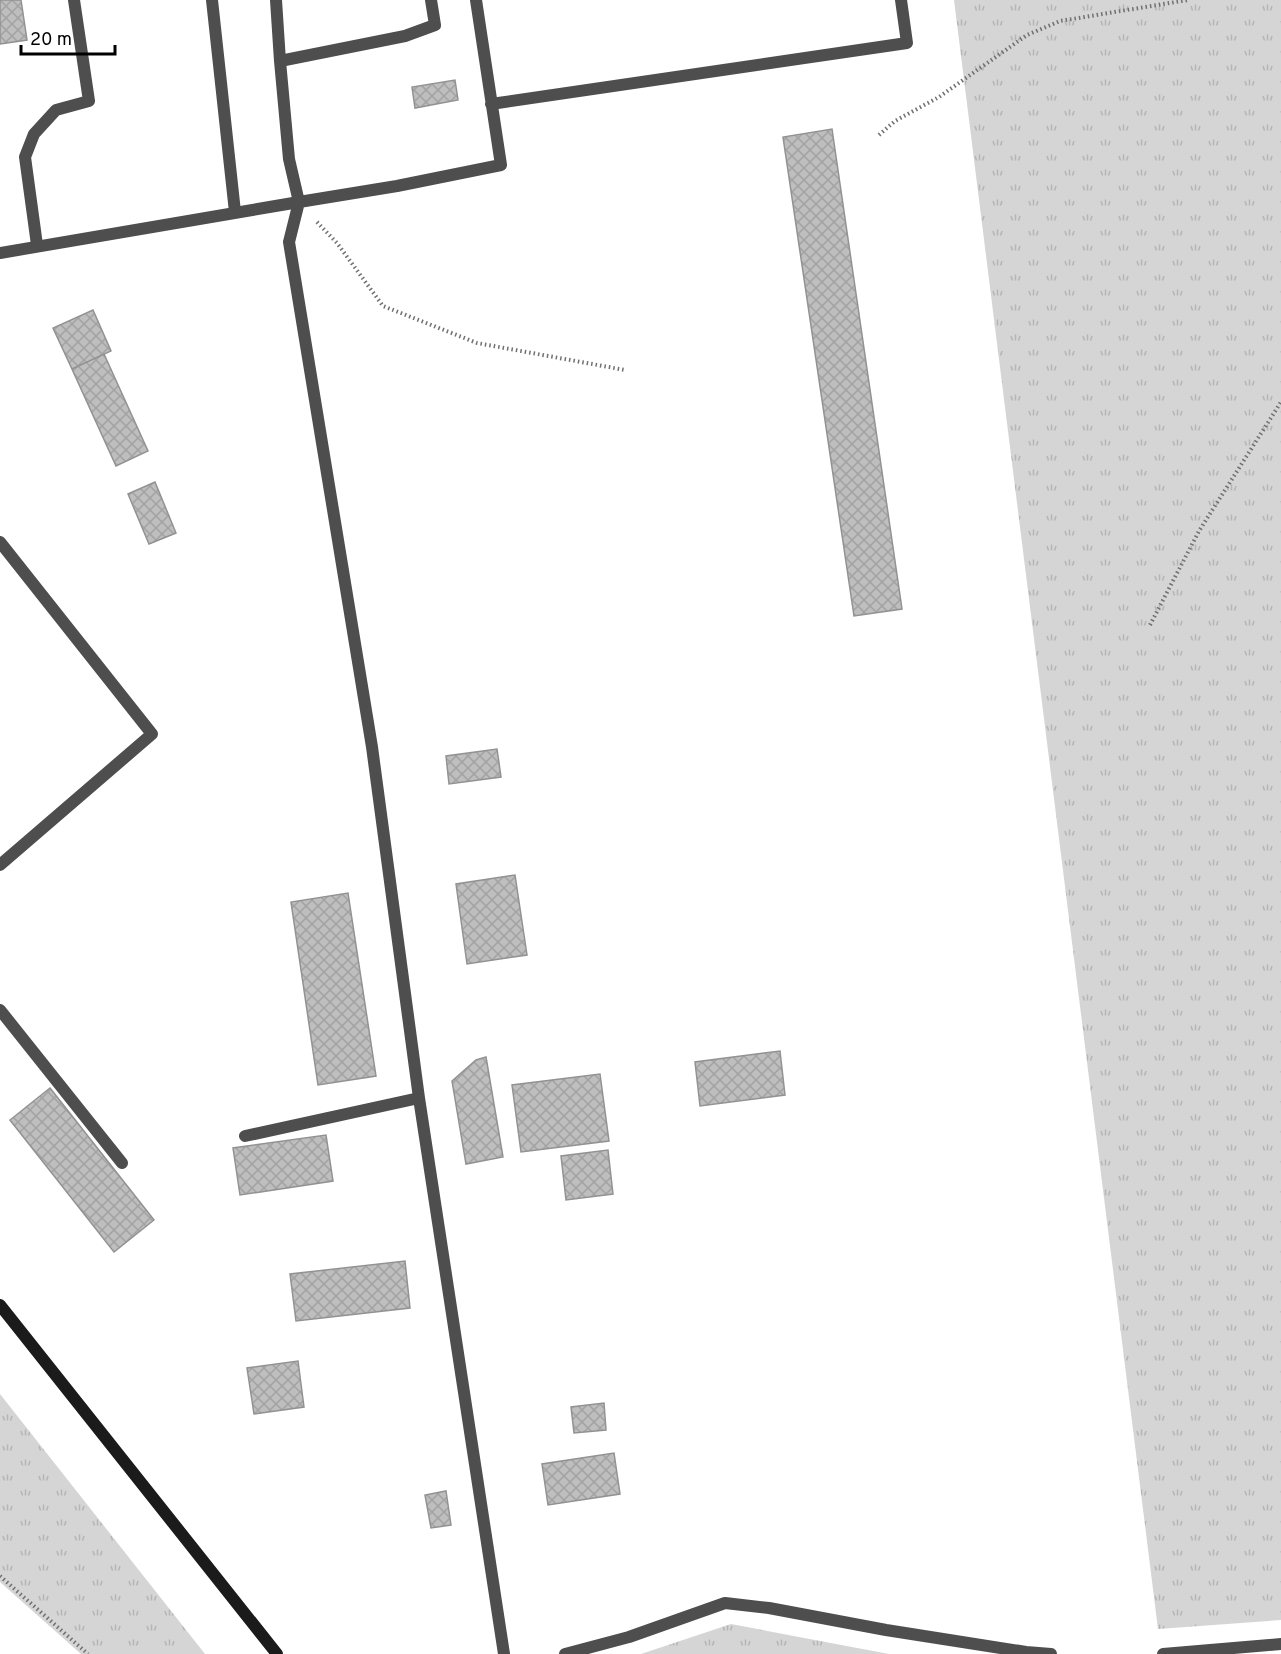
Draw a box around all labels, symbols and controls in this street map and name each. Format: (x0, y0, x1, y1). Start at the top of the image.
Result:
scale bar (21, 18, 116, 56)
text: 20 m (30, 29, 72, 52)

